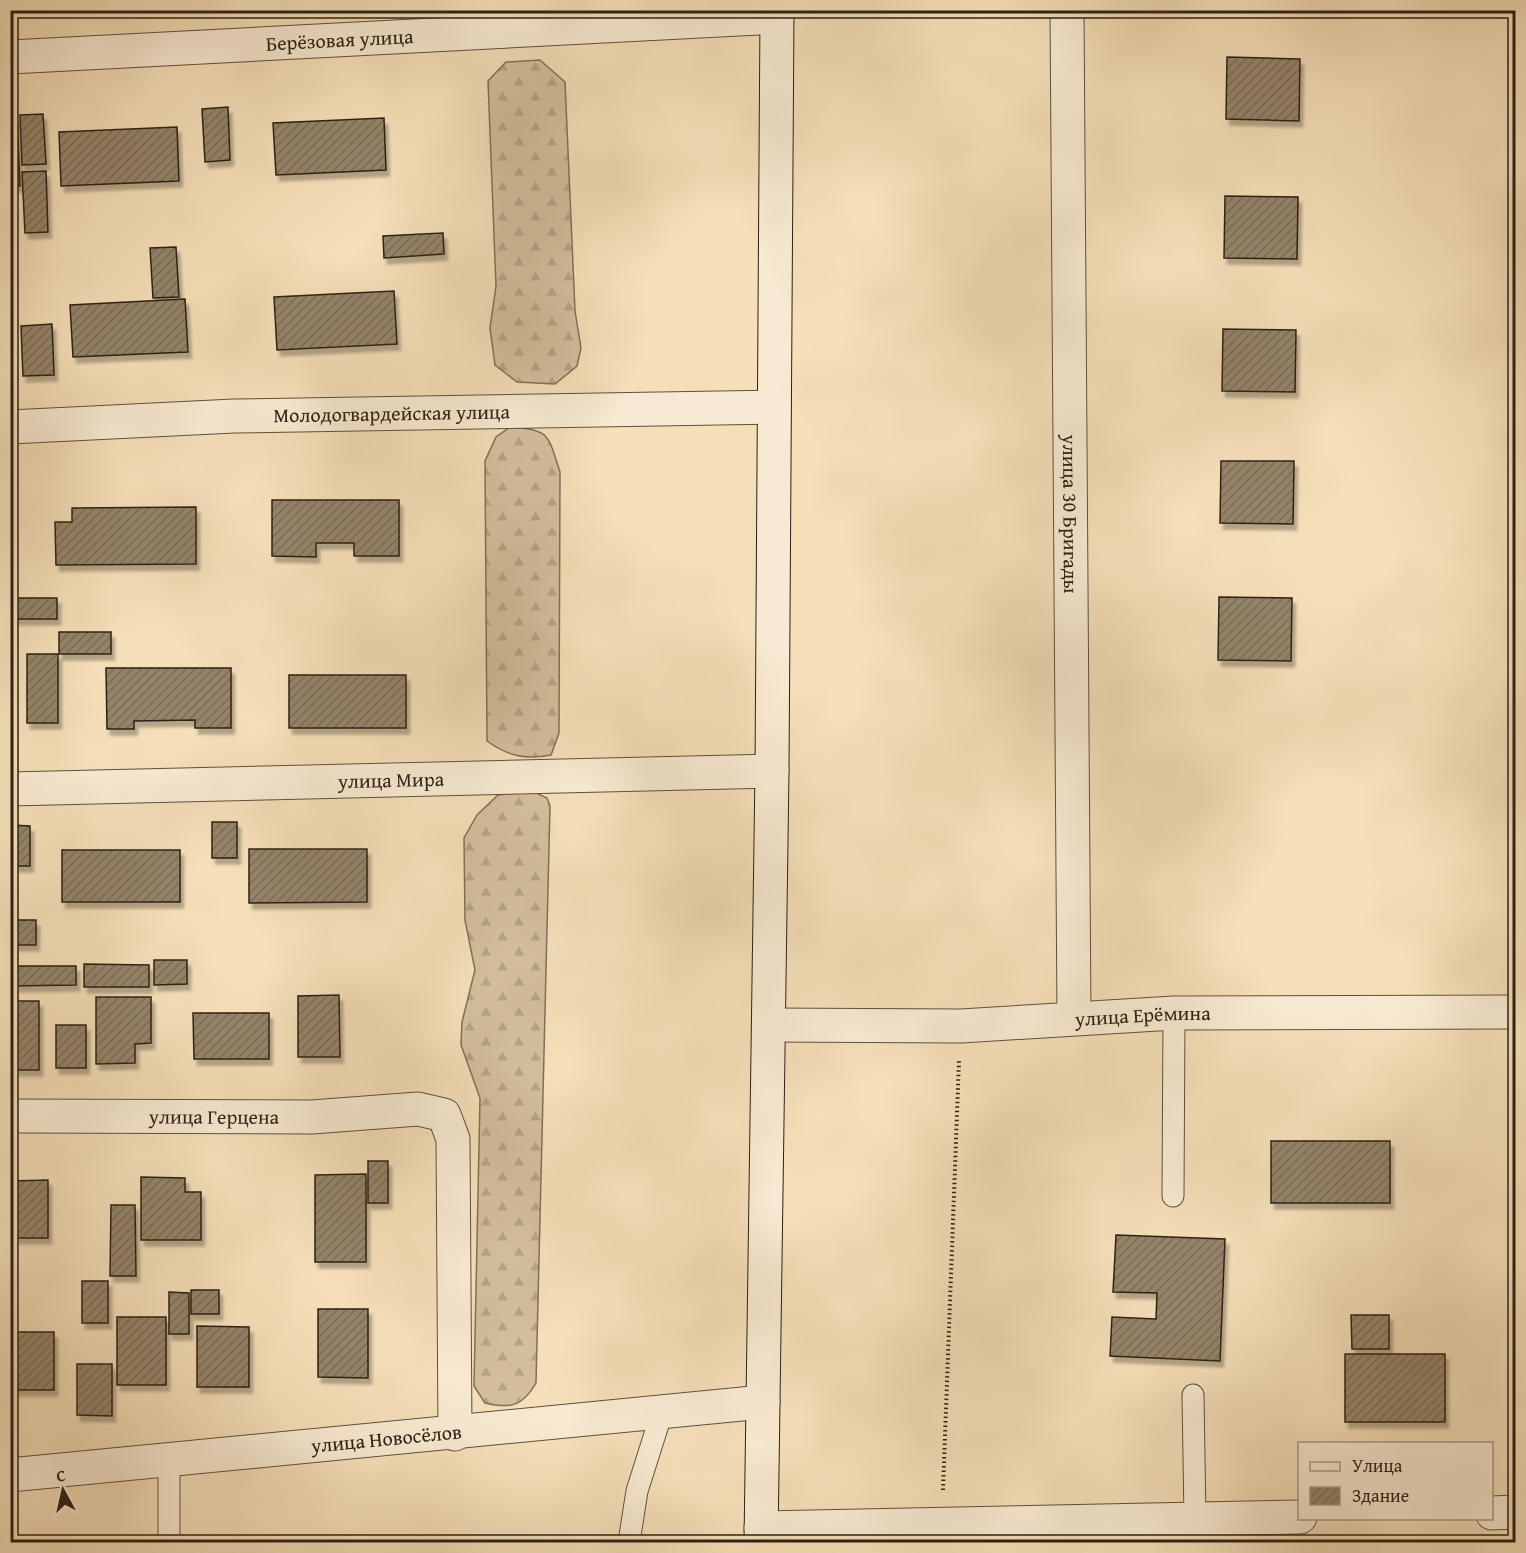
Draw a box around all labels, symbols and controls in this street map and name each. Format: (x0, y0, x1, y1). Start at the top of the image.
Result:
street label: Берёзовая улица (265, 21, 415, 58)
street label: Молодогвардейская улица (273, 396, 511, 429)
street label: улица 30 Бригады (1056, 433, 1086, 594)
street label: улица Мира (336, 764, 445, 795)
street label: улица Ерёмина (1073, 998, 1211, 1033)
street label: улица Герцена (148, 1101, 280, 1131)
street label: улица Новосёлов (309, 1416, 463, 1460)
legend (1298, 1442, 1493, 1520)
text: Улица (1352, 1452, 1403, 1479)
north arrow (33, 1460, 93, 1520)
text: С (55, 1463, 67, 1488)
text: Здание (1352, 1482, 1409, 1509)

